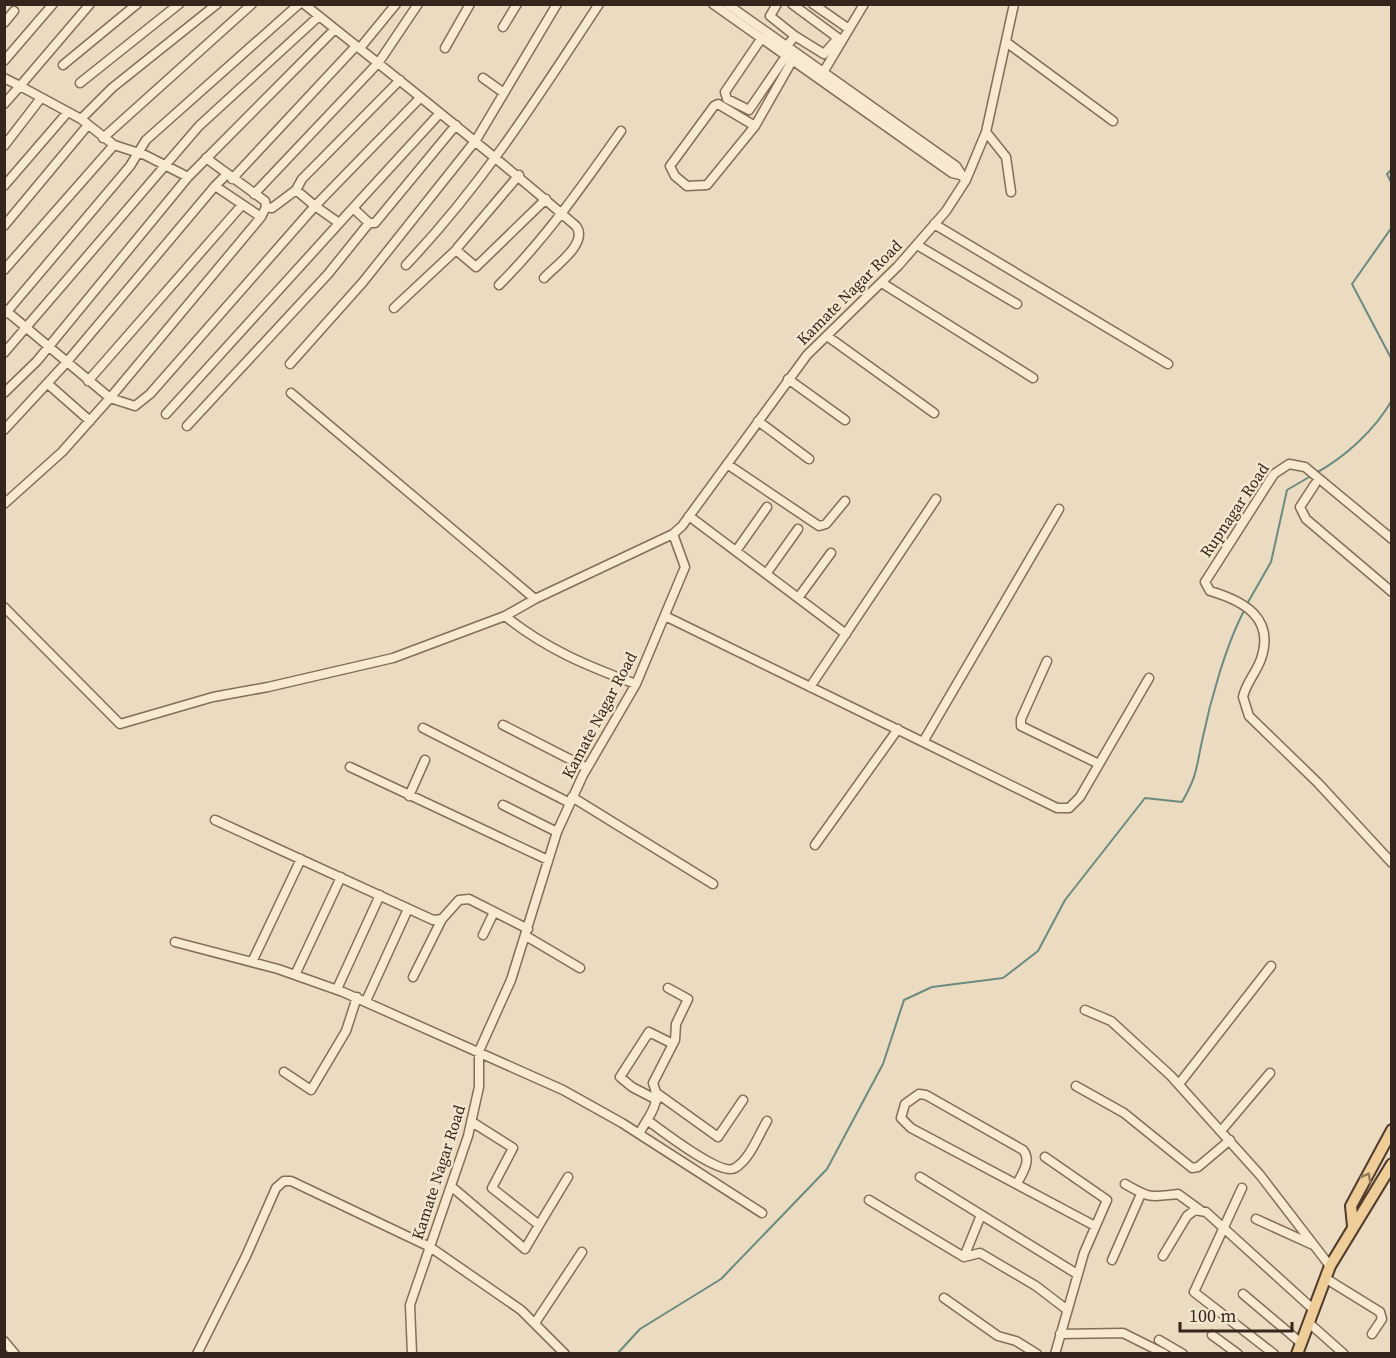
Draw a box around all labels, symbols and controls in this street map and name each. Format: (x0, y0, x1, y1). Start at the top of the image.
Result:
street label: Kamate Nagar Road (792, 235, 906, 349)
street label: Rupnagar Road (1194, 459, 1274, 561)
street label: Kamate Nagar Road (556, 648, 642, 782)
street label: Kamate Nagar Road (406, 1102, 470, 1242)
one-way arrow (1359, 1172, 1371, 1183)
scale bar (1180, 1295, 1292, 1333)
text: 100 m (1189, 1303, 1236, 1328)

